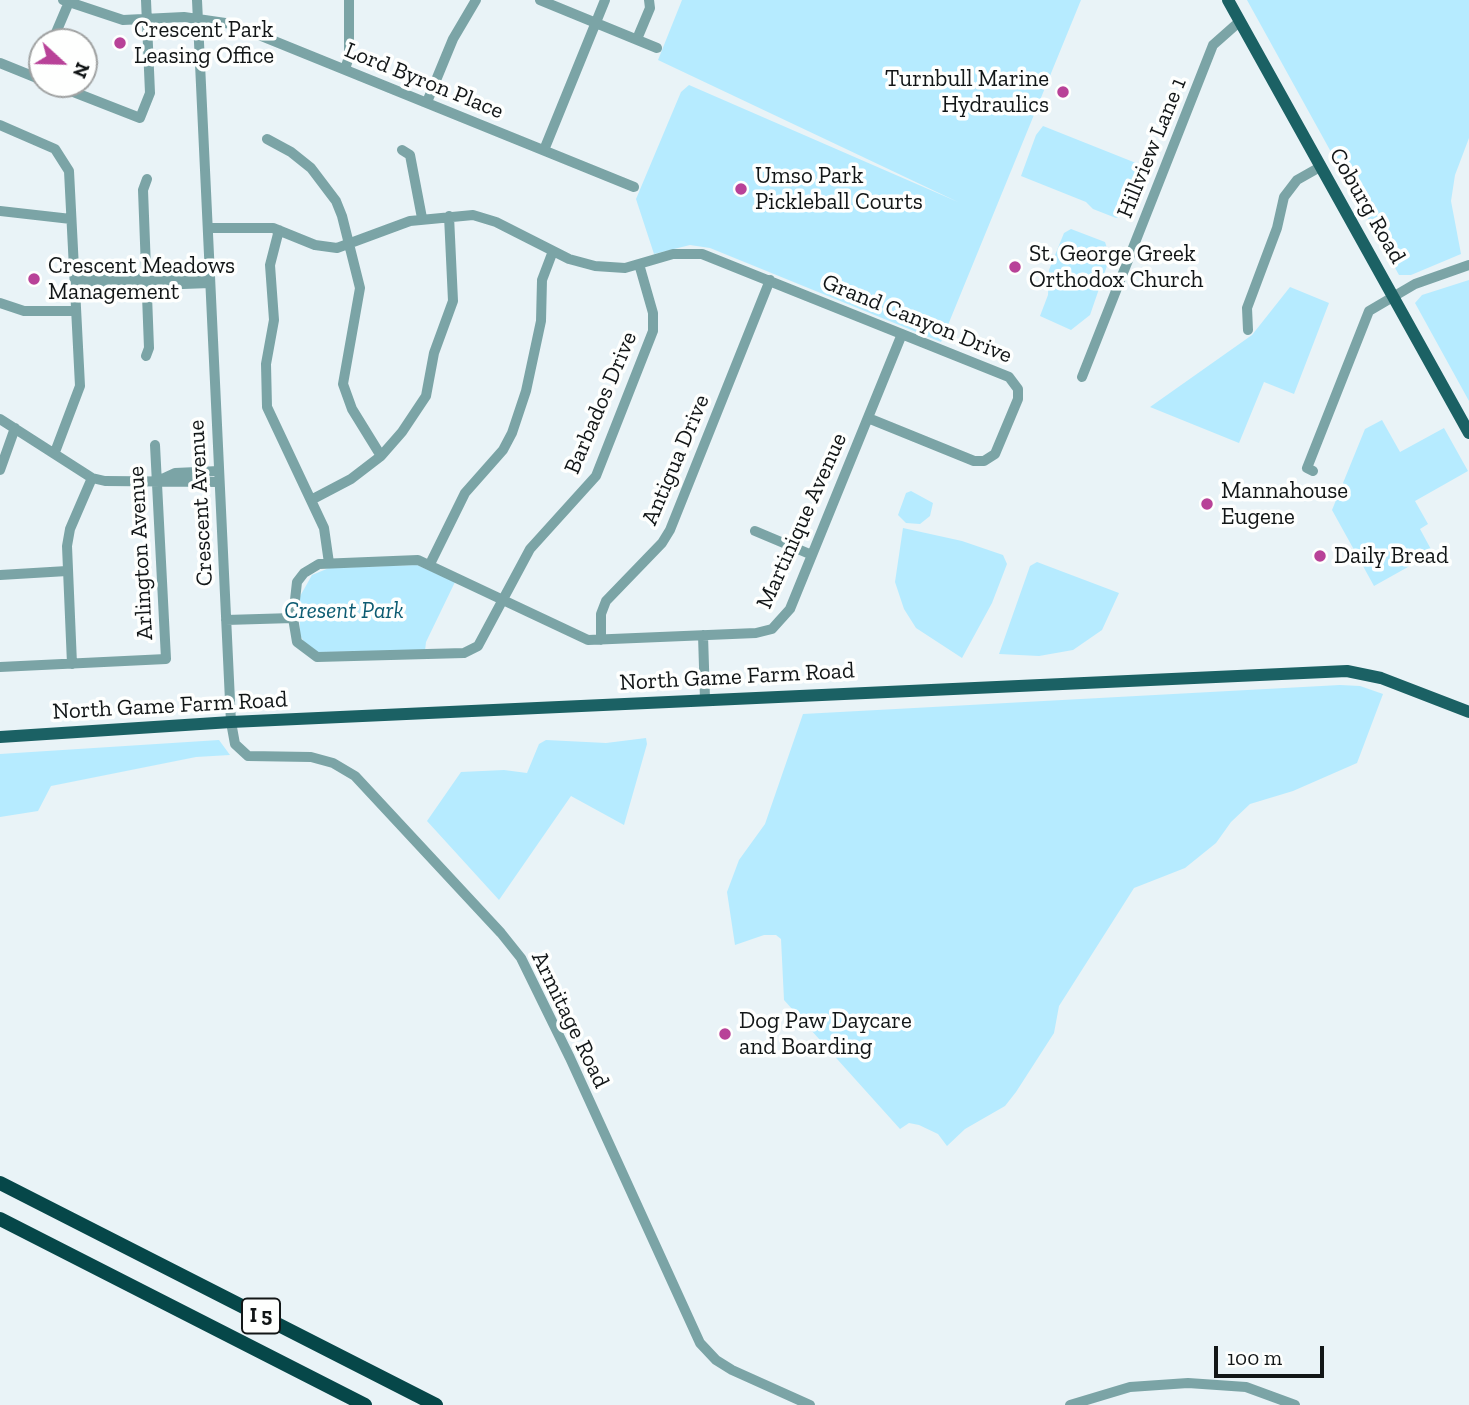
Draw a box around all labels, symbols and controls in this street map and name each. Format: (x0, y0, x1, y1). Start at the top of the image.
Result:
place label: Crescent Park Leasing Office (134, 16, 274, 70)
north arrow (28, 28, 98, 98)
marker: Crescent Park Leasing Office (112, 35, 128, 51)
street label: Lord Byron Place (340, 37, 508, 125)
text: N (68, 59, 94, 81)
place label: Turnbull Marine Hydraulics (885, 65, 1049, 119)
street label: Hillview Lane 1 (1111, 74, 1193, 222)
marker: Turnbull Marine Hydraulics (1055, 84, 1071, 100)
street label: Coburg Road (1323, 143, 1411, 269)
place label: Umso Park Pickleball Courts (755, 162, 923, 216)
marker: Umso Park Pickleball Courts (733, 181, 749, 197)
place label: St. George Greek Orthodox Church (1029, 240, 1203, 294)
place label: Crescent Meadows Management (48, 252, 235, 306)
marker: St. George Greek Orthodox Church (1007, 259, 1023, 275)
street label: Grand Canyon Drive (818, 268, 1016, 370)
marker: Crescent Meadows Management (26, 271, 42, 287)
street label: Barbados Drive (559, 328, 643, 478)
street label: Antigua Drive (636, 391, 716, 529)
street label: Crescent Avenue (183, 419, 219, 587)
street label: Martinique Avenue (751, 429, 853, 613)
street label: Arlington Avenue (123, 465, 159, 641)
place label: Mannahouse Eugene (1221, 477, 1348, 531)
marker: Mannahouse Eugene (1199, 496, 1215, 512)
place label: Daily Bread (1334, 542, 1449, 570)
marker: Daily Bread (1312, 548, 1328, 564)
park label: Cresent Park (284, 597, 404, 625)
street label: North Game Farm Road (619, 657, 855, 697)
street label: North Game Farm Road (52, 686, 288, 726)
street label: Armitage Road (525, 947, 615, 1093)
place label: Dog Paw Daycare and Boarding (739, 1007, 912, 1061)
marker: Dog Paw Daycare and Boarding (717, 1026, 733, 1042)
road number: I 5 (242, 1298, 280, 1334)
scale bar (1217, 1332, 1327, 1376)
text: 100 m (1227, 1345, 1282, 1370)

